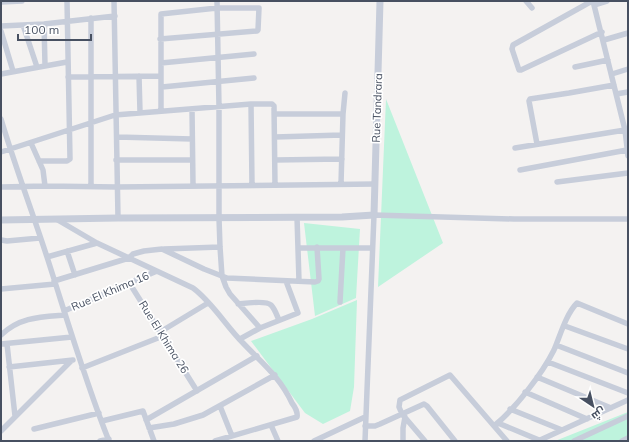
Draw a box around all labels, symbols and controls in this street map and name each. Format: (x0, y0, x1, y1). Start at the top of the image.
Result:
scale bar (18, 16, 91, 42)
text: 100 m (24, 22, 59, 37)
street label: Rue Tandrara (369, 73, 385, 143)
street label: Rue El Khima 16 (69, 268, 151, 314)
street label: Rue El Khima 26 (136, 298, 192, 376)
north arrow (573, 386, 613, 426)
text: ش (589, 404, 609, 424)

